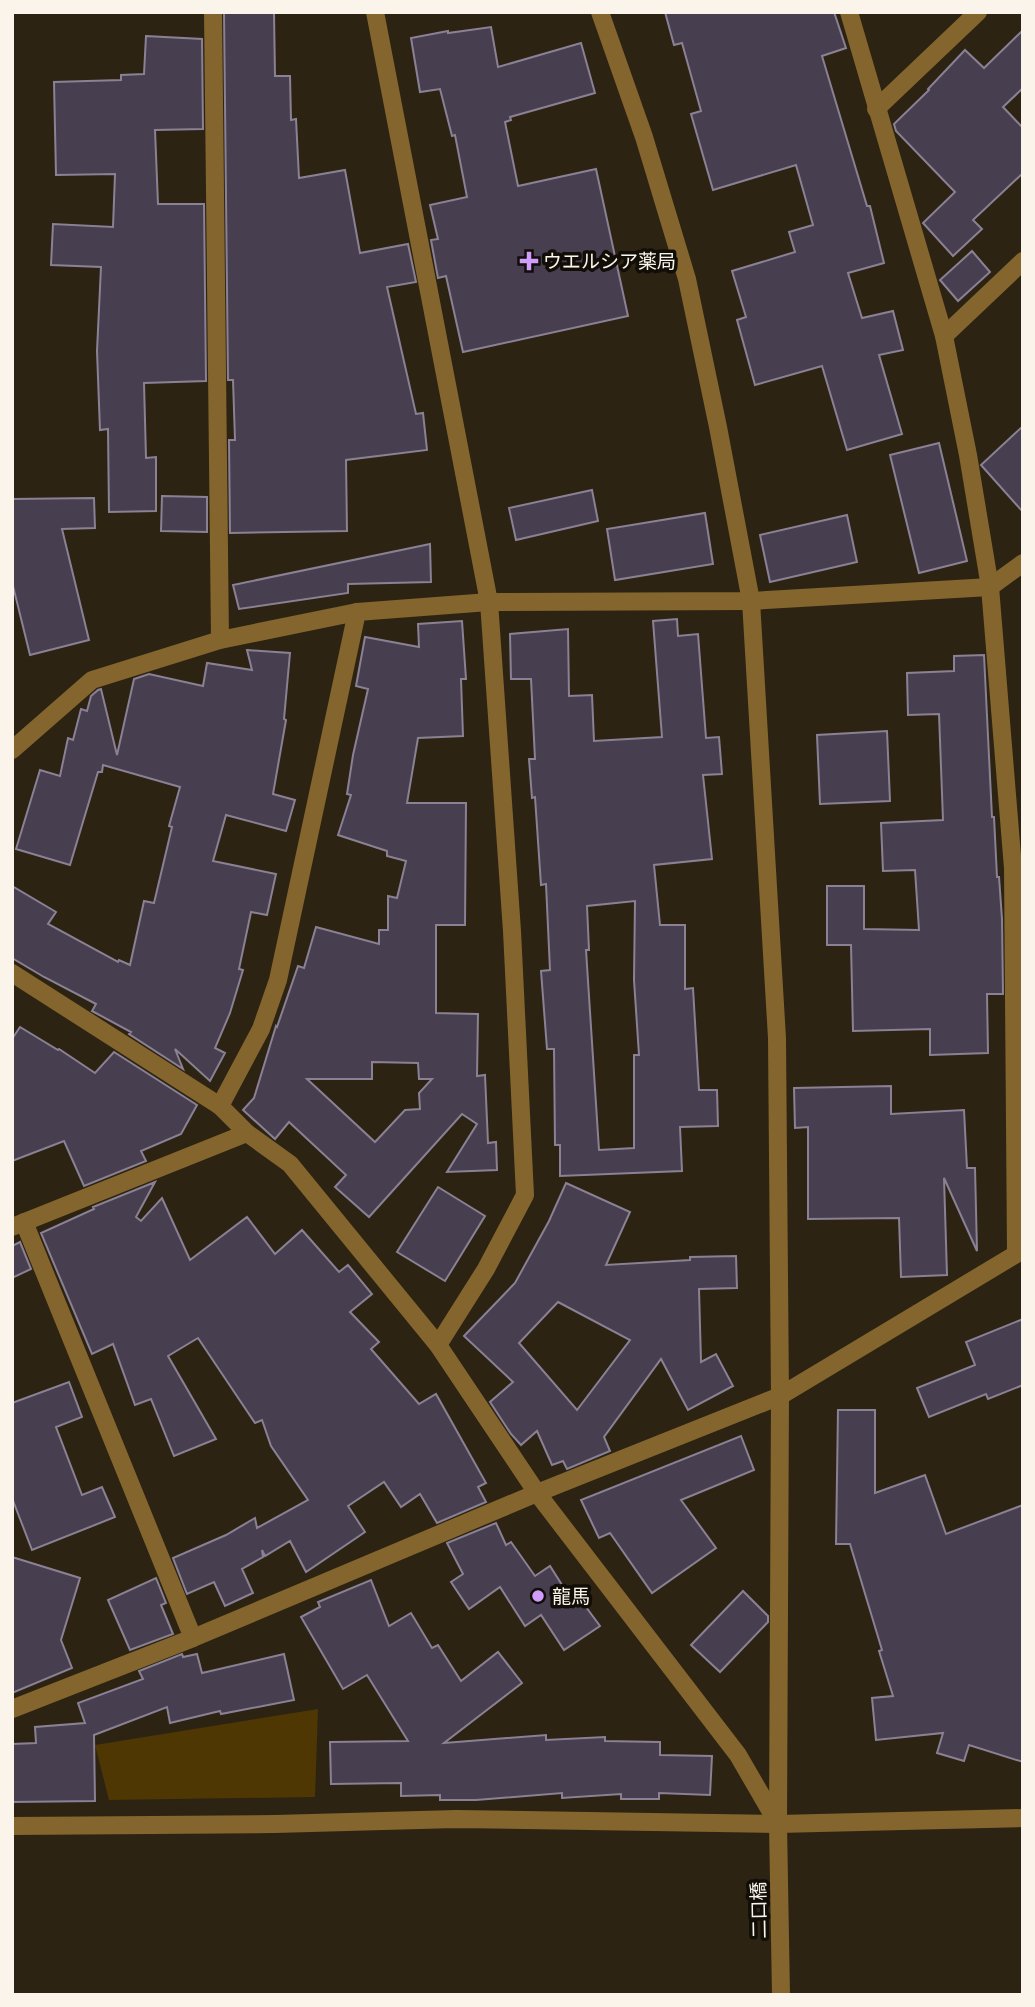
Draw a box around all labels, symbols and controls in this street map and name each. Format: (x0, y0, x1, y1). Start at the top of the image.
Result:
place label: ウエルシア薬局 (543, 250, 676, 273)
marker: ウエルシア薬局 (521, 253, 537, 269)
place label: 龍馬 (552, 1585, 590, 1608)
marker: 龍馬 (530, 1588, 546, 1604)
street label: 二口橋 (747, 1881, 771, 1939)

